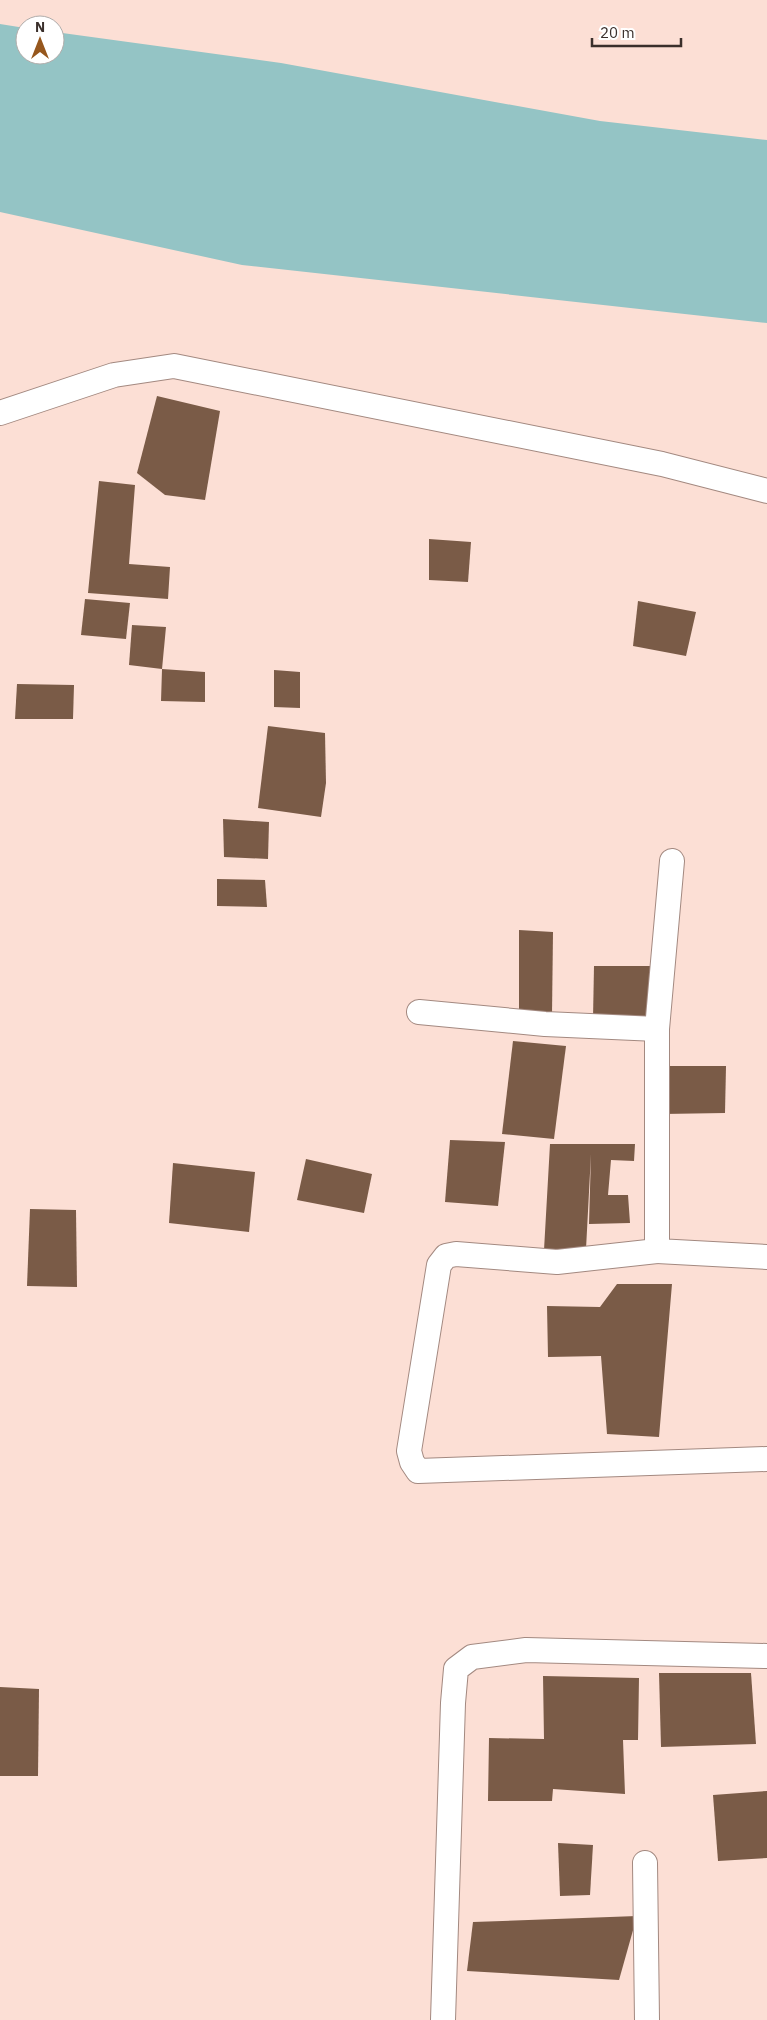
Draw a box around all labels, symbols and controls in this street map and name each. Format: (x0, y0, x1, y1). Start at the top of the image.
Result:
north arrow (15, 15, 65, 65)
scale bar (592, 15, 681, 47)
text: N (35, 18, 45, 36)
text: 20 m (600, 23, 635, 42)

